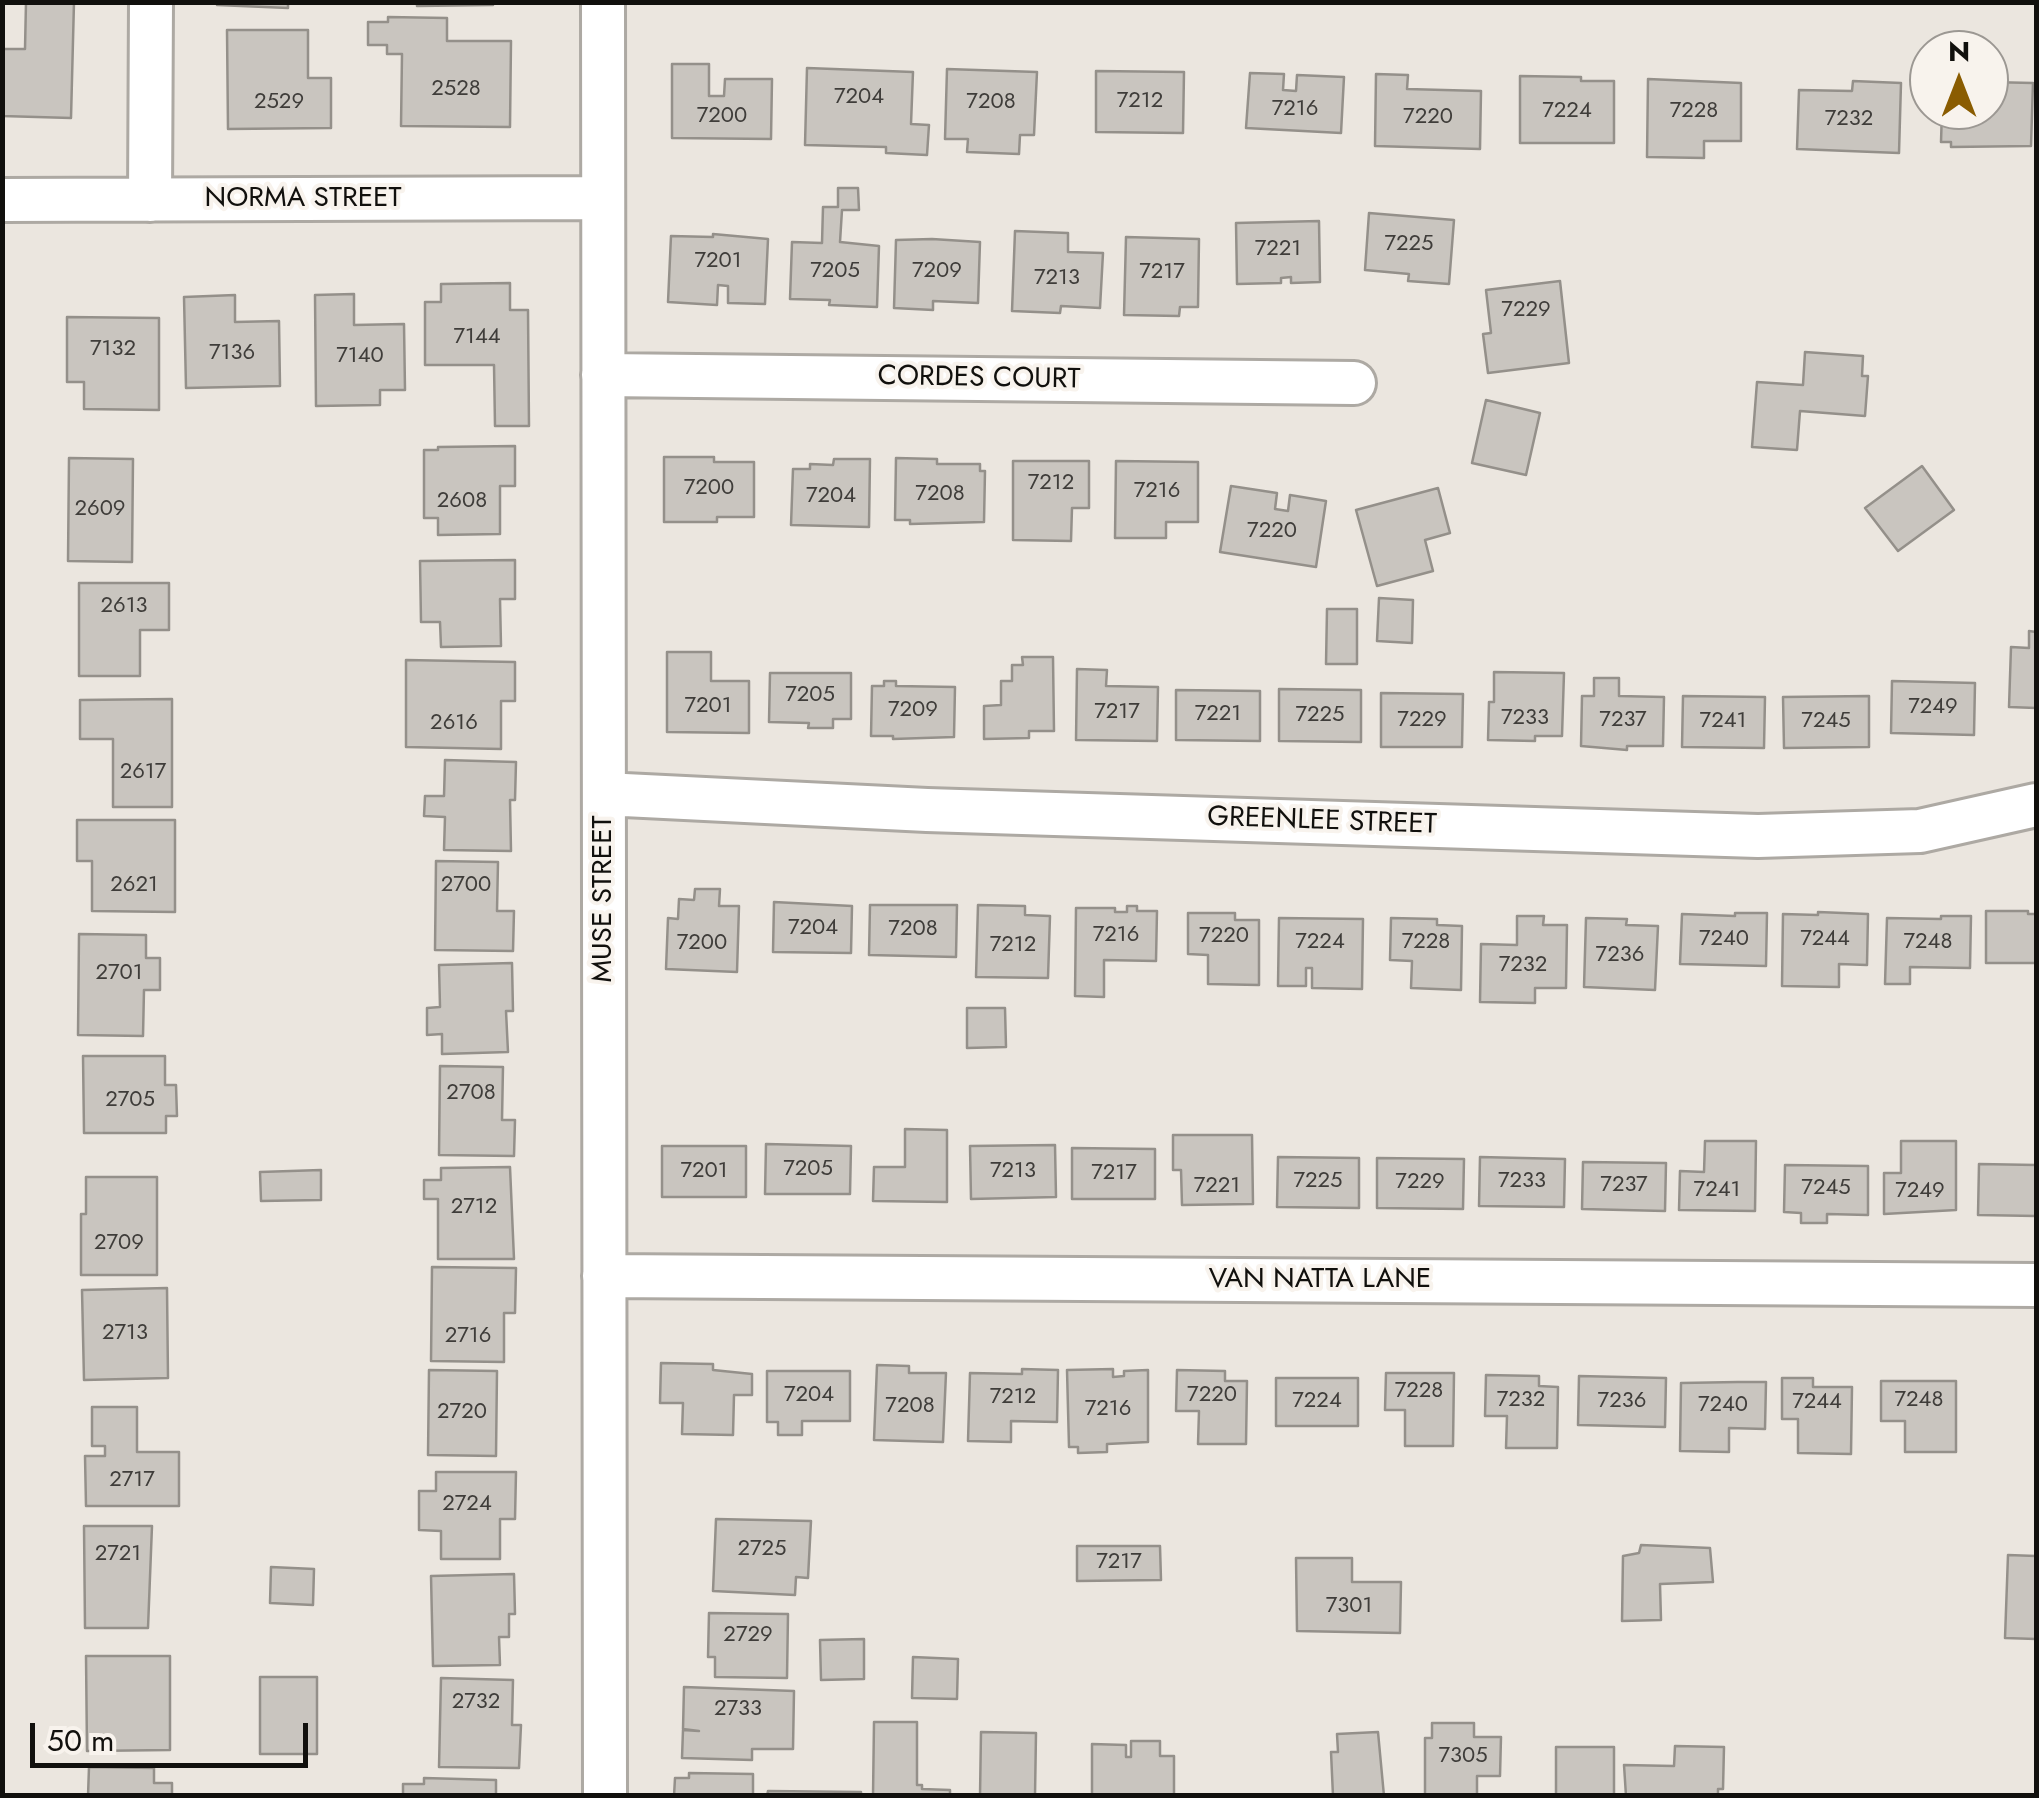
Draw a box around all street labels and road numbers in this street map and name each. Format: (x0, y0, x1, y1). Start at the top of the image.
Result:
street label: NORMA STREET (205, 182, 401, 216)
street label: CORDES COURT (877, 360, 1081, 398)
street label: GREENLEE STREET (1207, 801, 1437, 843)
street label: MUSE STREET (587, 815, 621, 983)
street label: VAN NATTA LANE (1209, 1263, 1431, 1297)

